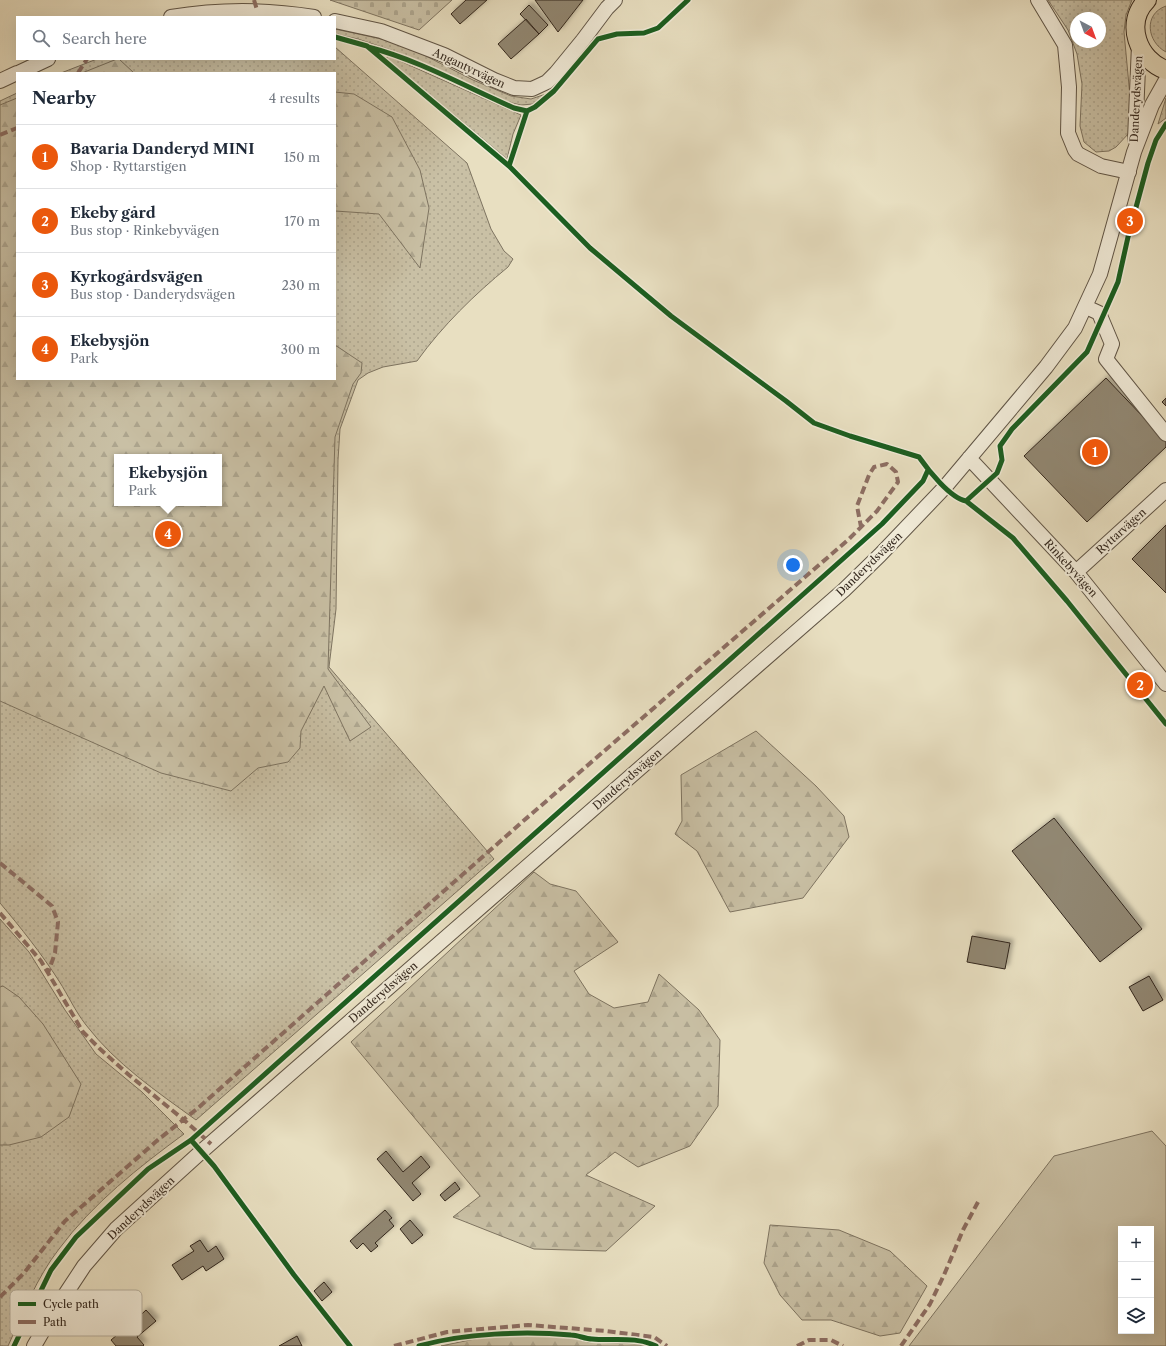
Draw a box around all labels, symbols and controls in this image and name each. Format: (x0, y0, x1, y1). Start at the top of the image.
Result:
north arrow (1070, 12, 1106, 48)
search box (16, 16, 336, 60)
icon: search (30, 27, 52, 49)
text: Search here (62, 29, 147, 48)
street label: Angantyrvägen (430, 45, 508, 91)
street label: Danderydsvägen (1127, 55, 1145, 143)
text: Nearby (32, 88, 96, 108)
text: 4 results (269, 90, 320, 106)
text: Bavaria Danderyd MINI (70, 139, 254, 158)
text: 1 (42, 149, 48, 165)
text: 150 m (284, 149, 320, 165)
text: Shop · Ryttarstigen (70, 158, 187, 174)
text: Ekeby gård (70, 203, 156, 222)
pin: 3 (1117, 206, 1143, 236)
text: 2 (41, 213, 49, 229)
text: 170 m (284, 213, 320, 229)
text: Bus stop · Rinkebyvägen (70, 222, 219, 238)
text: Kyrkogårdsvägen (70, 267, 203, 286)
text: 3 (41, 277, 49, 293)
text: 230 m (282, 277, 320, 293)
text: Bus stop · Danderydsvägen (70, 286, 235, 302)
text: Ekebysjön (70, 331, 149, 350)
text: 4 (41, 341, 49, 357)
text: 300 m (281, 341, 320, 357)
text: Park (70, 350, 98, 366)
pin: 1 (1082, 437, 1108, 467)
popup (114, 454, 222, 506)
text: Ekebysjön (128, 463, 208, 482)
text: Park (128, 482, 157, 498)
street label: Ryttarvägen (1093, 505, 1149, 557)
pin: 4 (155, 519, 181, 549)
street label: Danderydsvägen (833, 529, 905, 599)
street label: Rinkebyvägen (1041, 536, 1101, 600)
your location (783, 555, 803, 575)
pin: 2 (1127, 670, 1153, 700)
street label: Danderydsvägen (590, 745, 664, 813)
street label: Danderydsvägen (346, 958, 420, 1026)
street label: Danderydsvägen (105, 1173, 178, 1243)
map controls (1118, 1226, 1154, 1334)
button: + (1118, 1226, 1154, 1262)
button: − (1118, 1262, 1154, 1298)
legend (10, 1290, 142, 1336)
text: Cycle path (43, 1297, 99, 1311)
button: layers (1118, 1298, 1154, 1334)
text: Path (43, 1315, 67, 1329)

